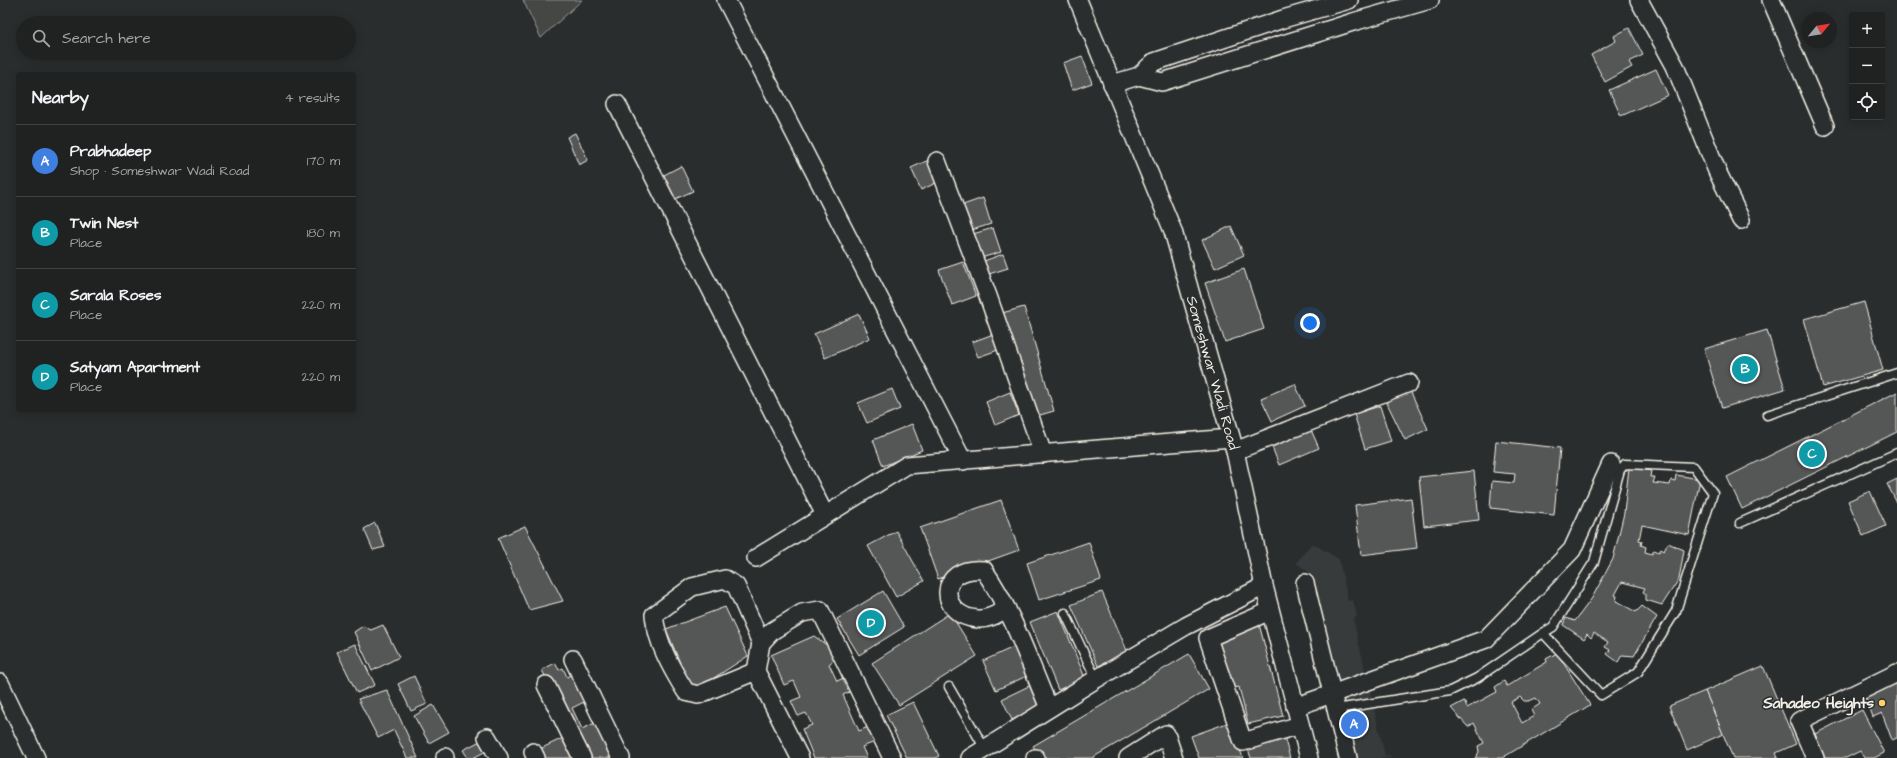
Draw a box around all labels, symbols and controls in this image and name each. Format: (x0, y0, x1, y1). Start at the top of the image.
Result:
north arrow (1801, 12, 1837, 48)
map controls (1849, 12, 1885, 120)
button: + (1849, 12, 1885, 48)
search box (16, 16, 356, 60)
icon: search (30, 27, 52, 49)
text: Search here (62, 28, 151, 49)
button: − (1849, 48, 1885, 84)
button: locate (1849, 84, 1885, 120)
text: Nearby (32, 86, 89, 110)
text: 4 results (285, 89, 340, 107)
text: Prabhadeep (70, 141, 151, 162)
text: A (41, 152, 49, 170)
text: 170 m (307, 152, 340, 170)
text: Shop · Someshwar Wadi Road (70, 162, 249, 180)
text: Twin Nest (70, 213, 138, 234)
text: B (40, 224, 50, 242)
text: 180 m (306, 224, 340, 242)
text: Place (70, 234, 102, 252)
text: Sarala Roses (70, 285, 161, 306)
street label: Someshwar Wadi Road (1181, 293, 1244, 453)
text: C (40, 296, 50, 314)
text: 220 m (302, 296, 340, 314)
text: Place (70, 306, 102, 324)
your location (1300, 313, 1320, 333)
pin: B (1732, 354, 1758, 384)
text: Satyam Apartment (70, 357, 200, 378)
text: D (41, 368, 49, 386)
text: 220 m (302, 368, 340, 386)
text: Place (70, 378, 102, 396)
pin: C (1799, 439, 1825, 469)
pin: D (858, 608, 884, 638)
place label: Sahadeo Heights (1762, 693, 1874, 716)
marker: Sahadeo Heights (1877, 698, 1887, 708)
pin: A (1341, 709, 1367, 739)

